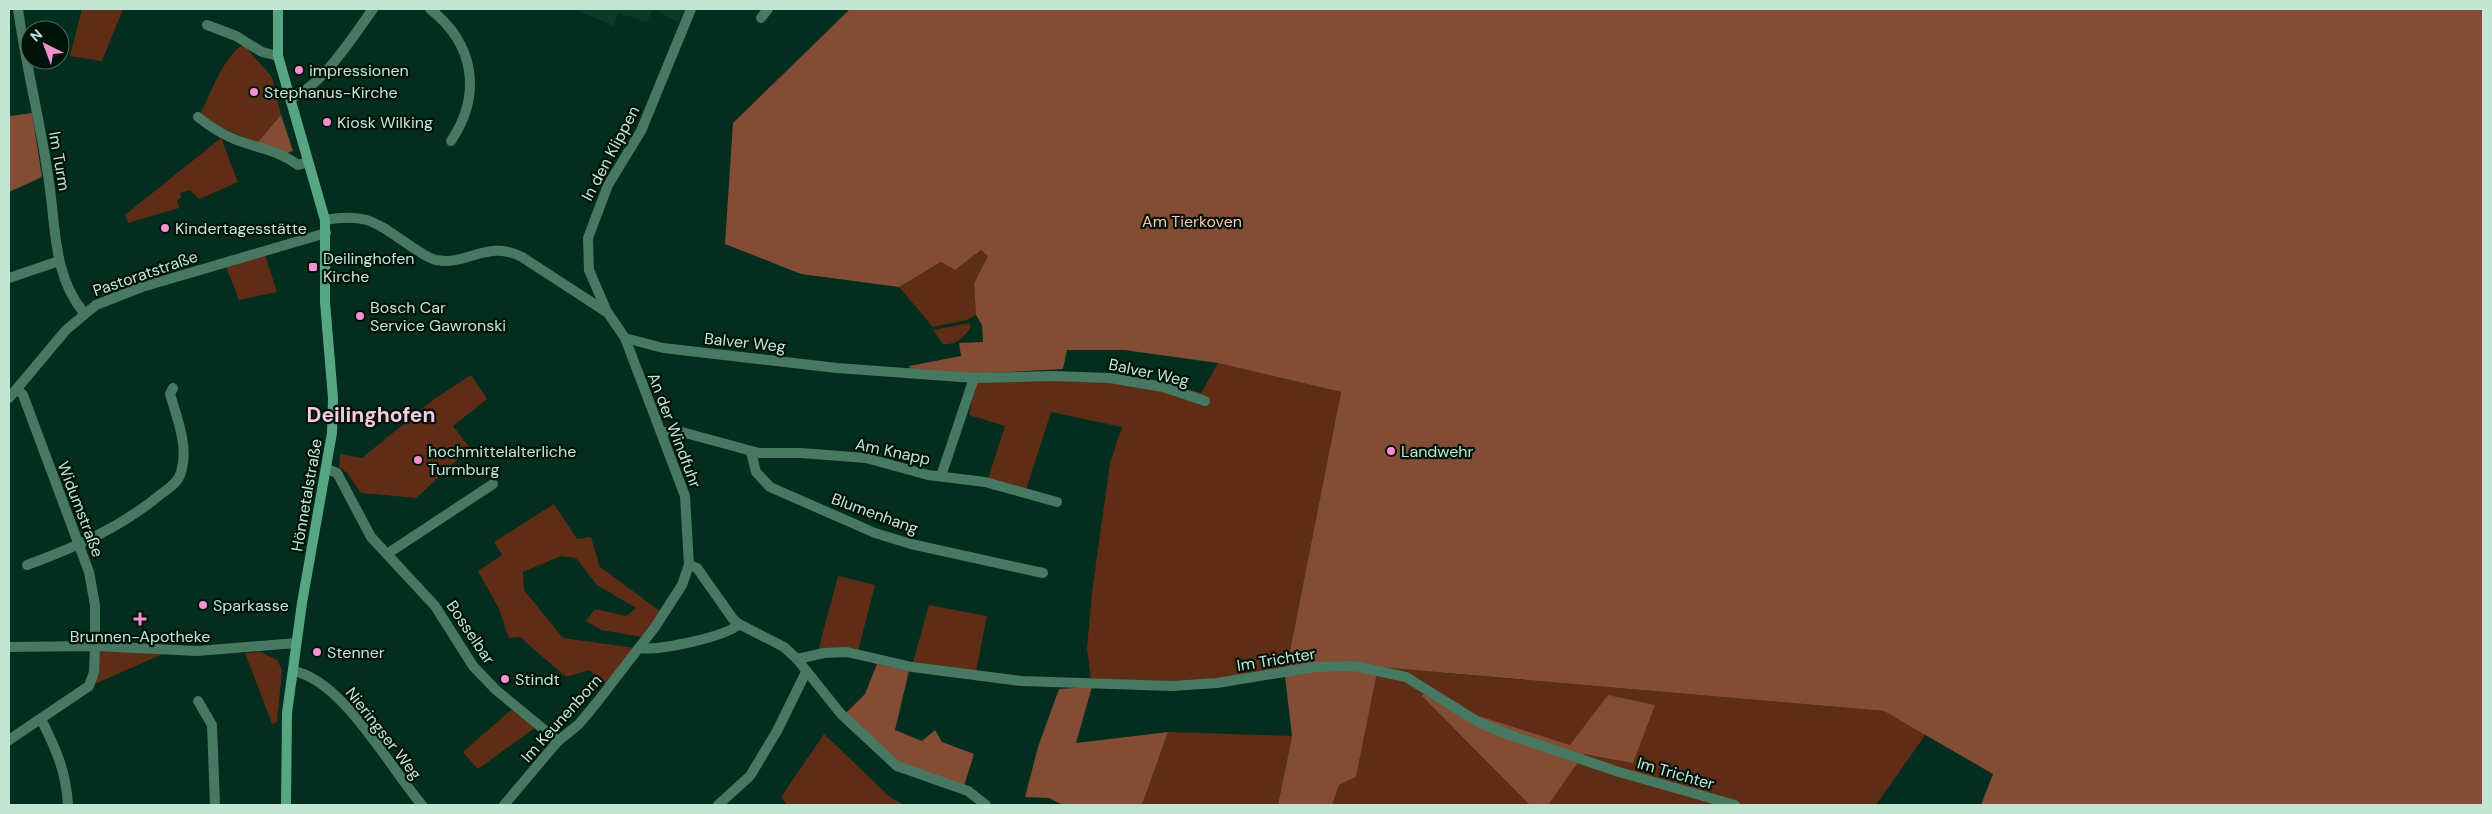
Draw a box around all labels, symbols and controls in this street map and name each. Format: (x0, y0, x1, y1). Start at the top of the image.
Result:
north arrow (20, 20, 70, 70)
text: N (26, 25, 46, 45)
place label: impressionen (309, 60, 409, 81)
marker: impressionen (293, 64, 305, 76)
place label: Stephanus-Kirche (264, 82, 398, 103)
marker: Stephanus-Kirche (248, 86, 260, 98)
street label: In den Klippen (577, 102, 644, 204)
place label: Kiosk Wilking (337, 112, 433, 133)
marker: Kiosk Wilking (321, 116, 333, 128)
street label: Im Turm (44, 130, 75, 192)
park label: Am Tierkoven (1142, 211, 1242, 232)
place label: Kindertagesstätte (175, 218, 307, 239)
marker: Kindertagesstätte (159, 222, 171, 234)
street label: Pastoratstraße (90, 246, 200, 301)
place label: Deilinghofen Kirche (323, 248, 415, 287)
marker: Deilinghofen Kirche (307, 261, 319, 273)
place label: Bosch Car Service Gawronski (370, 297, 506, 336)
marker: Bosch Car Service Gawronski (354, 310, 366, 322)
street label: Balver Weg (703, 328, 787, 357)
street label: Balver Weg (1107, 354, 1191, 391)
street label: An der Windfuhr (643, 370, 706, 491)
district label: Deilinghofen (307, 401, 435, 429)
street label: Am Knapp (853, 433, 932, 470)
street label: Hönnetalstraße (286, 437, 327, 553)
place label: hochmittelalterliche Turmburg (428, 441, 576, 480)
place label: Landwehr (1401, 441, 1474, 462)
marker: Landwehr (1385, 445, 1397, 457)
marker: hochmittelalterliche Turmburg (412, 454, 424, 466)
street label: Widumstraße (53, 458, 108, 560)
street label: Blumenhang (829, 488, 921, 539)
place label: Sparkasse (213, 595, 289, 616)
street label: Bosselbar (442, 596, 500, 668)
marker: Sparkasse (197, 599, 209, 611)
marker: Brunnen-Apotheke (134, 613, 146, 625)
place label: Brunnen-Apotheke (70, 626, 210, 647)
place label: Stenner (327, 642, 385, 663)
street label: Im Trichter (1235, 643, 1317, 676)
marker: Stenner (311, 646, 323, 658)
place label: Stindt (515, 669, 560, 690)
street label: Im Keunenborn (516, 670, 606, 767)
marker: Stindt (499, 673, 511, 685)
street label: Nieringser Weg (341, 683, 426, 784)
street label: Im Trichter (1635, 752, 1717, 795)

